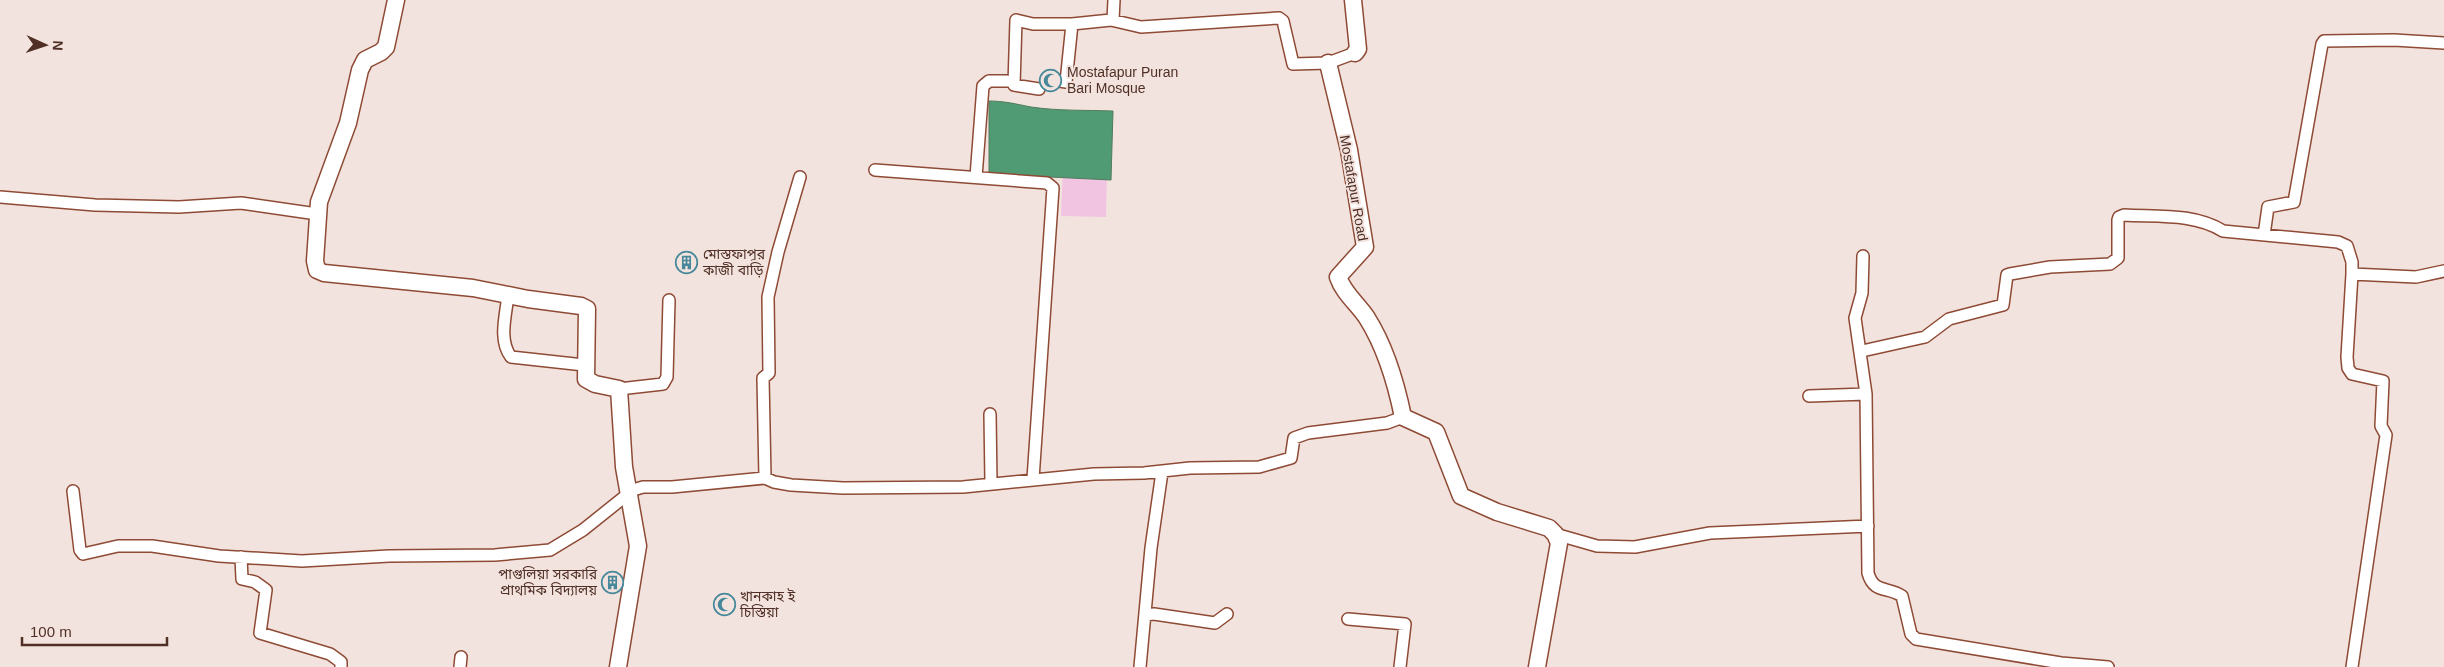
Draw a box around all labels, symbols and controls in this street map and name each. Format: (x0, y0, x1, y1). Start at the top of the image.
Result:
north arrow (20, 20, 70, 70)
text: N (50, 40, 66, 51)
place label: Mostafapur Puran Bari Mosque (1067, 64, 1178, 96)
mosque icon: Mostafapur Puran Bari Mosque (1039, 68, 1063, 92)
street label: Mostafapur Road (1337, 134, 1371, 242)
place label: মোস্তফাপুর কাজী বাড়ি (702, 246, 766, 278)
building icon: মোস্তফাপুর কাজী বাড়ি (675, 250, 699, 274)
place label: পাগুলিয়া সরকারি প্রাথমিক বিদ্যালয় (498, 566, 598, 598)
building icon: পাগুলিয়া সরকারি প্রাথমিক বিদ্যালয় (601, 570, 625, 594)
place label: খানকাহ ই চিস্তিয়া (739, 588, 796, 620)
mosque icon: খানকাহ ই চিস্তিয়া (712, 592, 736, 616)
scale bar (22, 614, 168, 646)
text: 100 m (30, 623, 72, 640)

